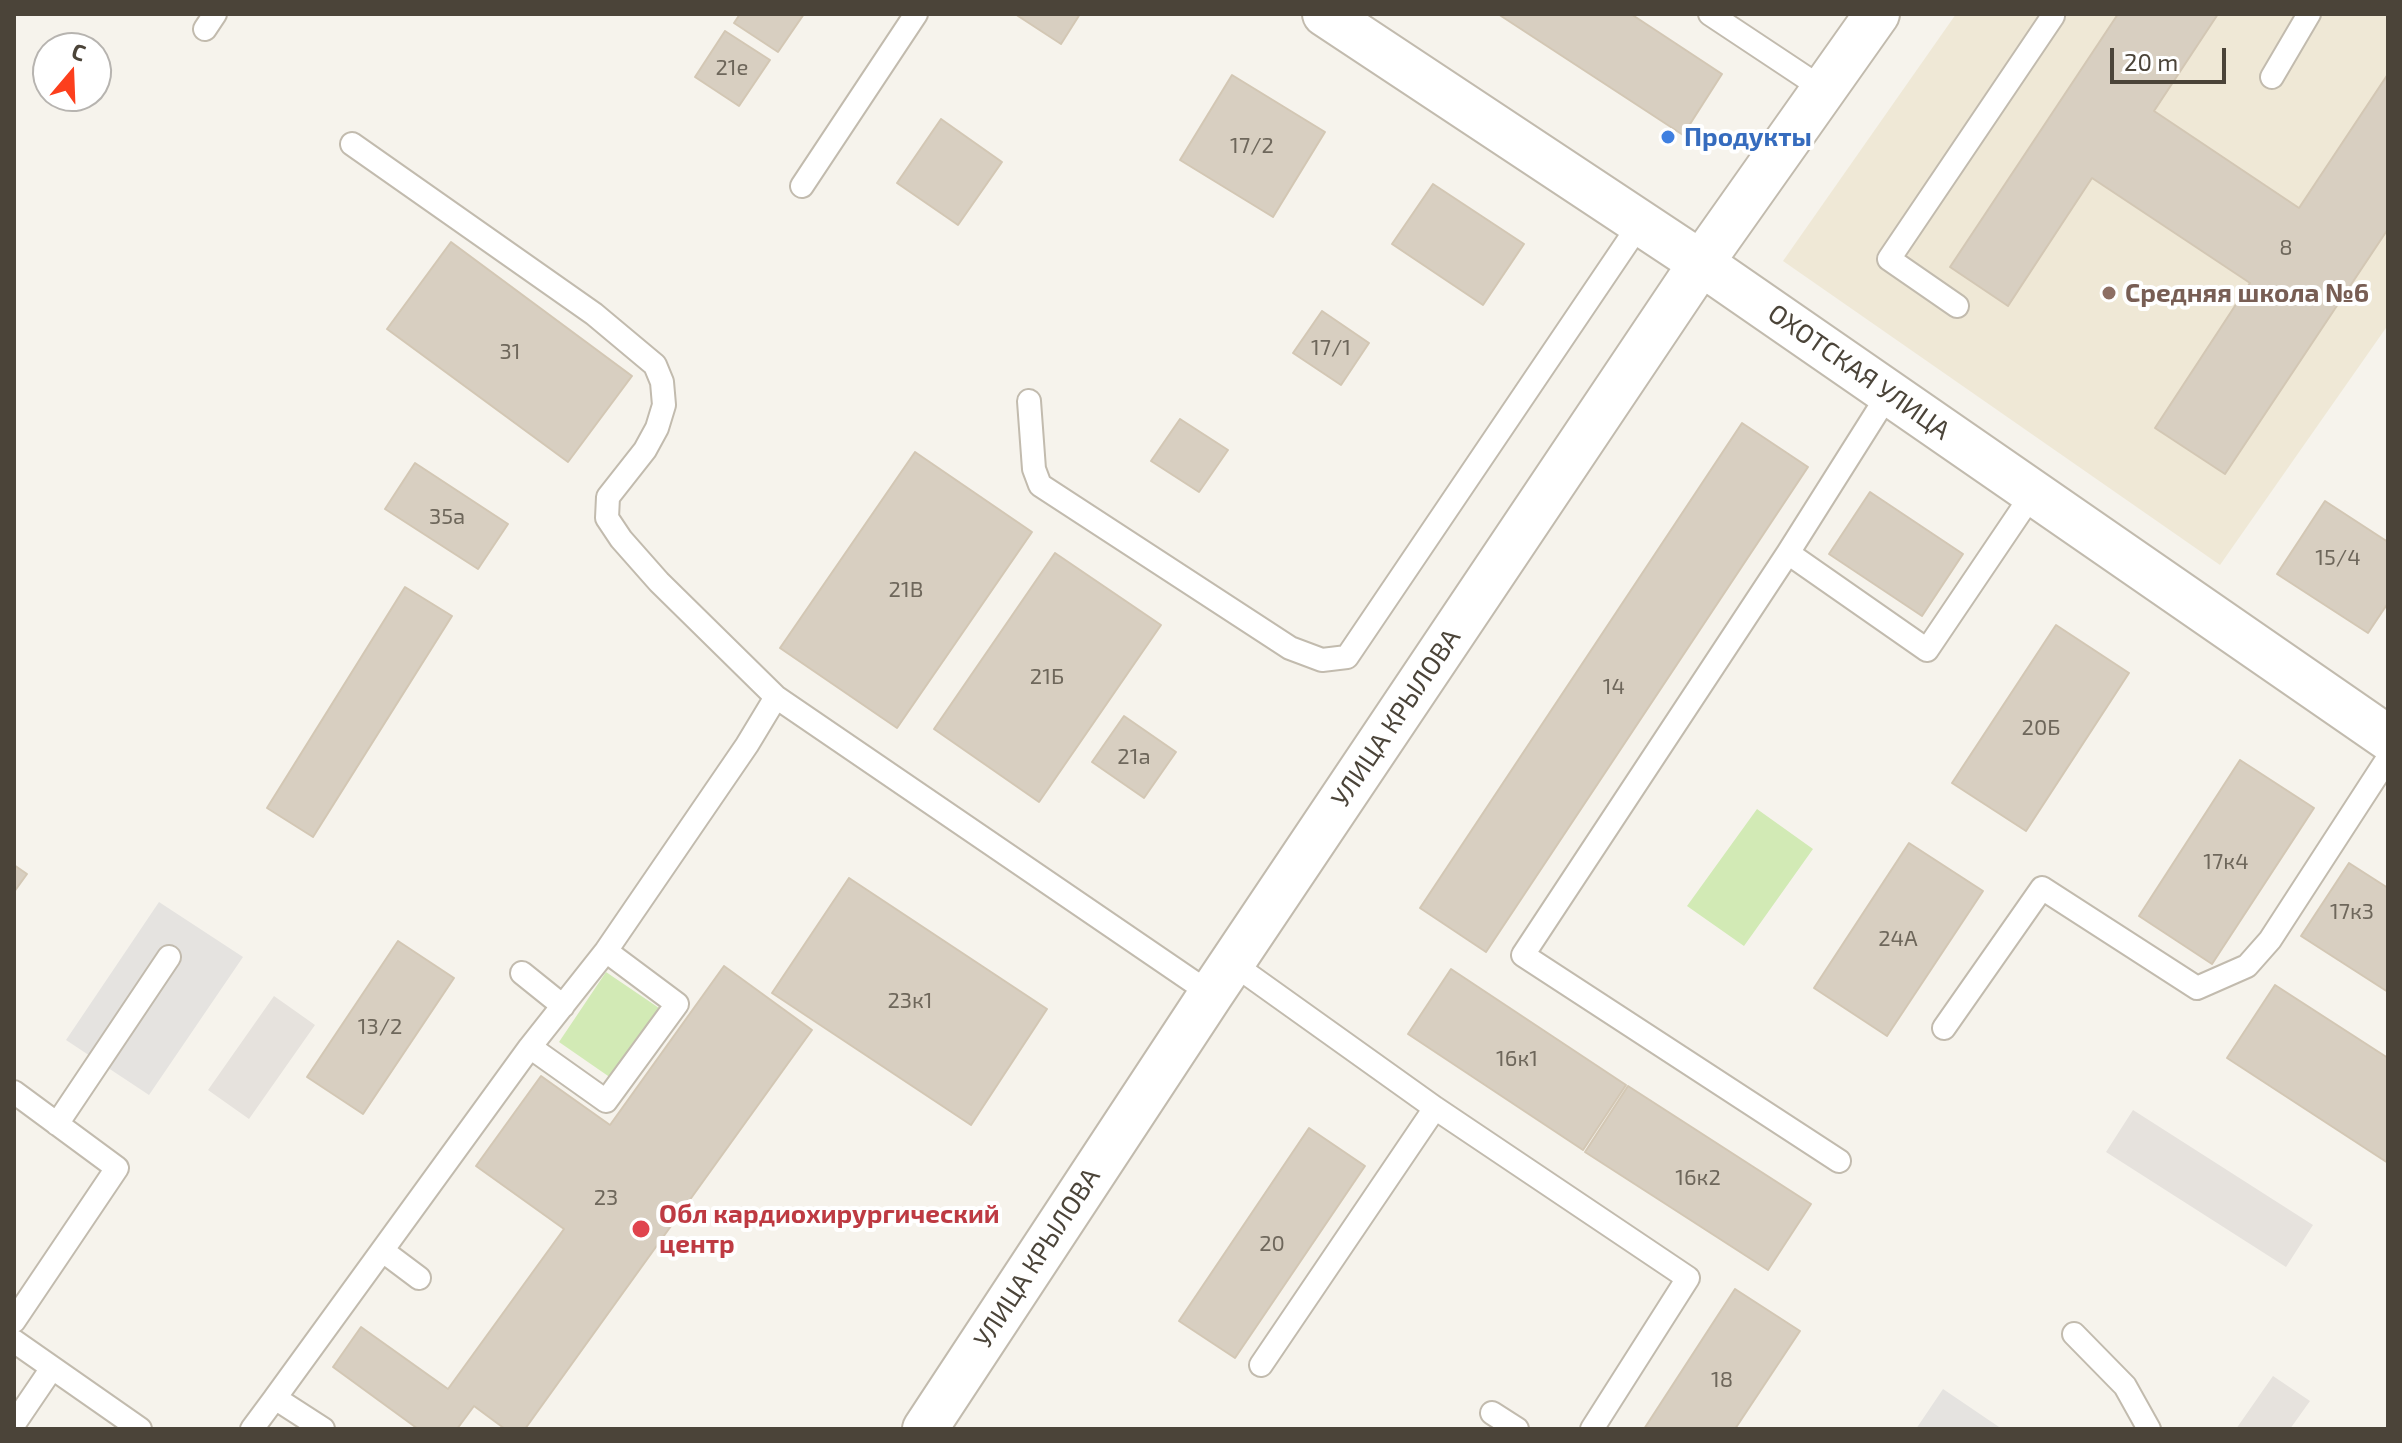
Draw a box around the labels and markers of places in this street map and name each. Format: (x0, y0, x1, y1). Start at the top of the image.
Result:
place label: Продукты (1684, 121, 1812, 153)
marker: Продукты (1659, 128, 1677, 146)
place label: Средняя школа №6 (2125, 277, 2369, 309)
marker: Средняя школа №6 (2100, 284, 2118, 302)
place label: Обл кардиохирургический центр (659, 1198, 1000, 1260)
marker: Обл кардиохирургический центр (630, 1218, 652, 1240)

